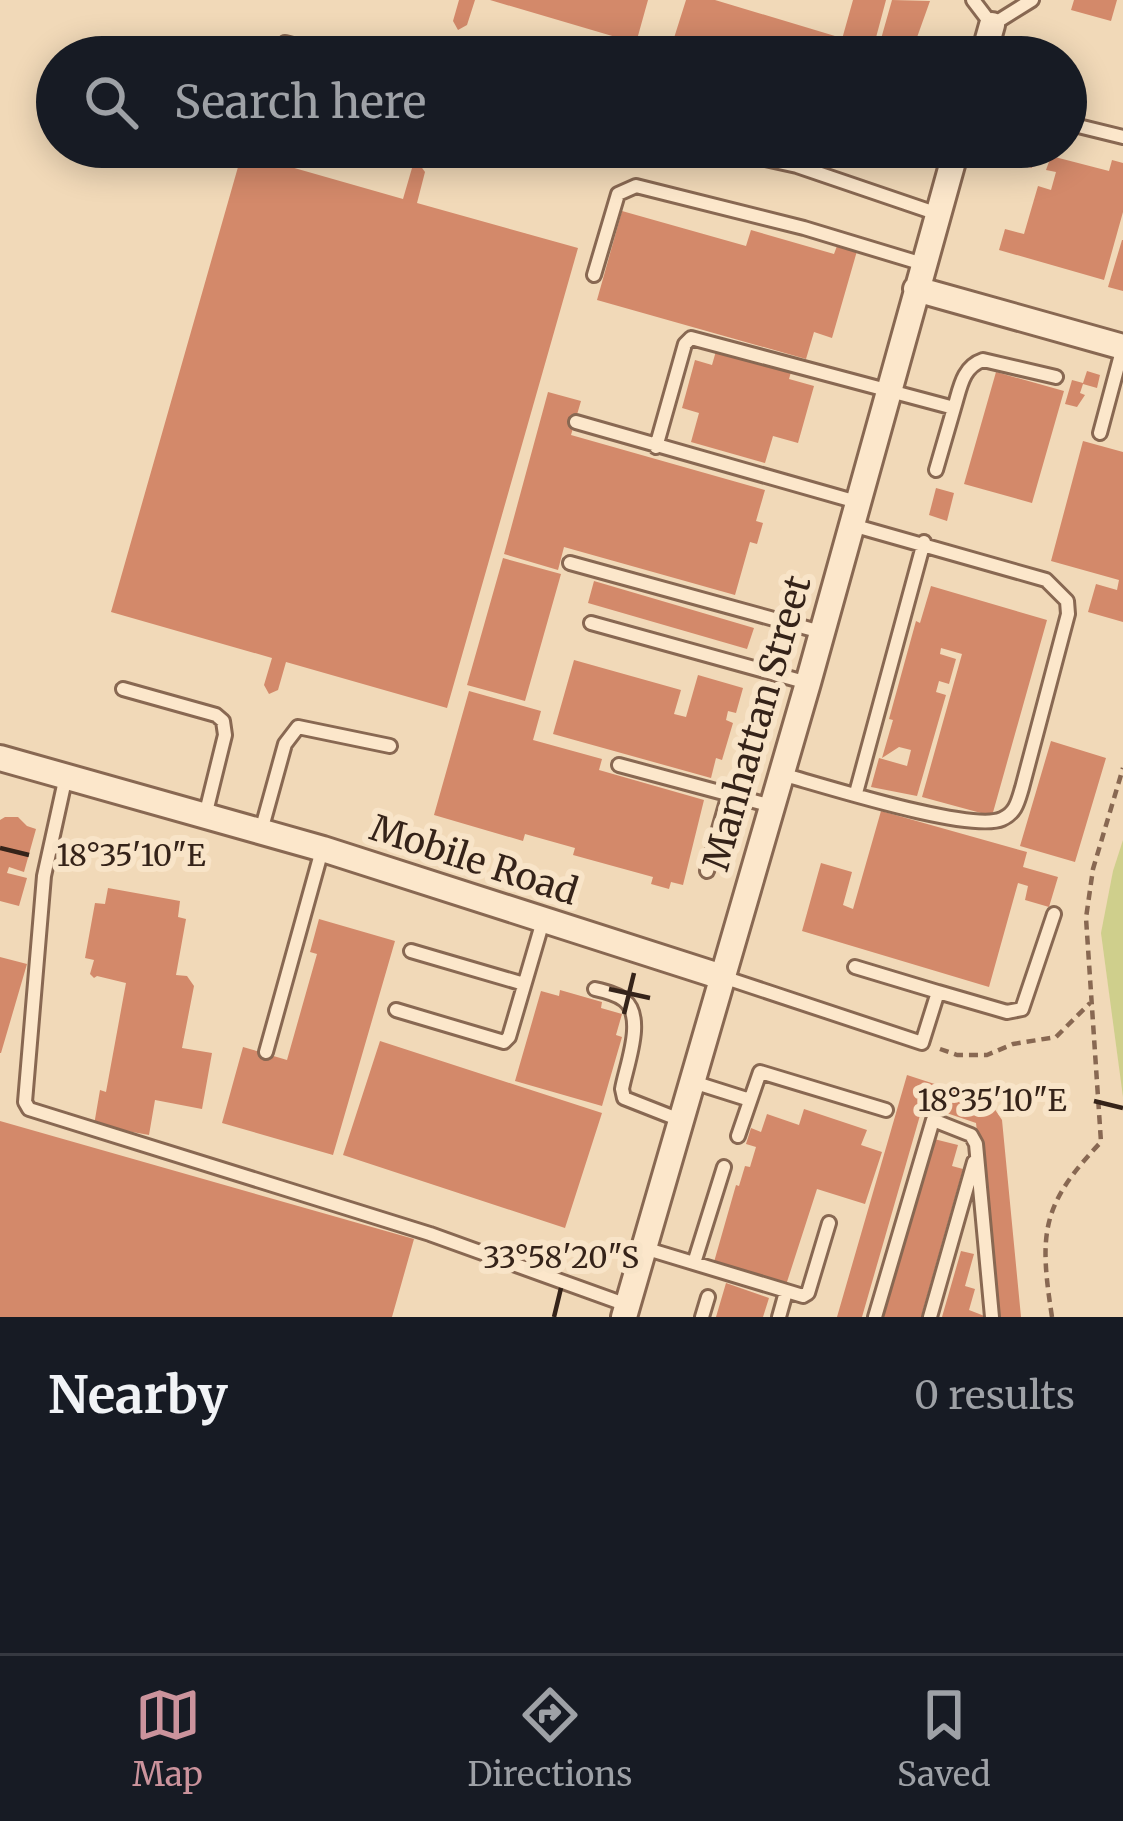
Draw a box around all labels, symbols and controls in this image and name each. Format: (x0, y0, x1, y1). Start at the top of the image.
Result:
search box (36, 36, 1087, 168)
icon: search (78, 69, 144, 135)
text: Search here (174, 74, 426, 130)
street label: Manhattan Street (693, 570, 821, 876)
street label: Mobile Road (365, 805, 583, 915)
text: 18°35'10"E (56, 836, 206, 874)
text: 18°35'10"E (917, 1081, 1067, 1119)
text: 33°58'20"S (483, 1238, 639, 1276)
text: Nearby (48, 1363, 228, 1427)
text: 0 results (914, 1371, 1075, 1420)
tab: Map (132, 1682, 203, 1795)
tab: Directions (467, 1682, 632, 1795)
tab: Saved (897, 1682, 991, 1795)

